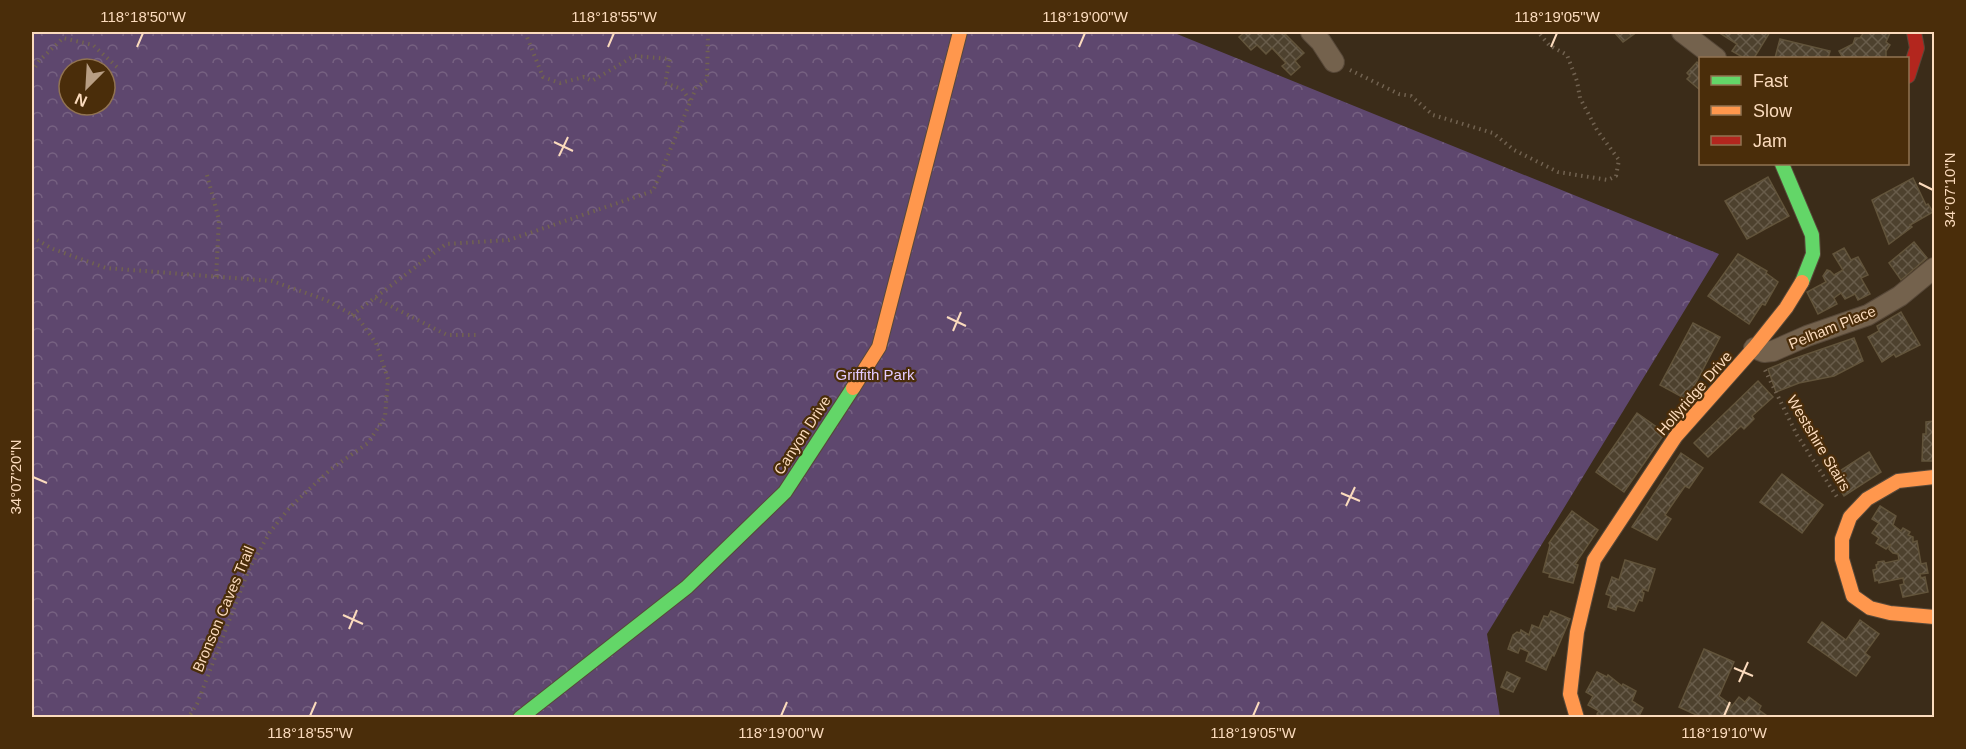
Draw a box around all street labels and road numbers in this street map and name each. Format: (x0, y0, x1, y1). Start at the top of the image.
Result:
street label: Pelham Place (1786, 302, 1878, 352)
street label: Hollyridge Drive (1653, 347, 1735, 439)
street label: Canyon Drive (770, 392, 834, 478)
street label: Westshire Stairs (1784, 392, 1854, 494)
street label: Bronson Caves Trail (189, 544, 257, 674)

